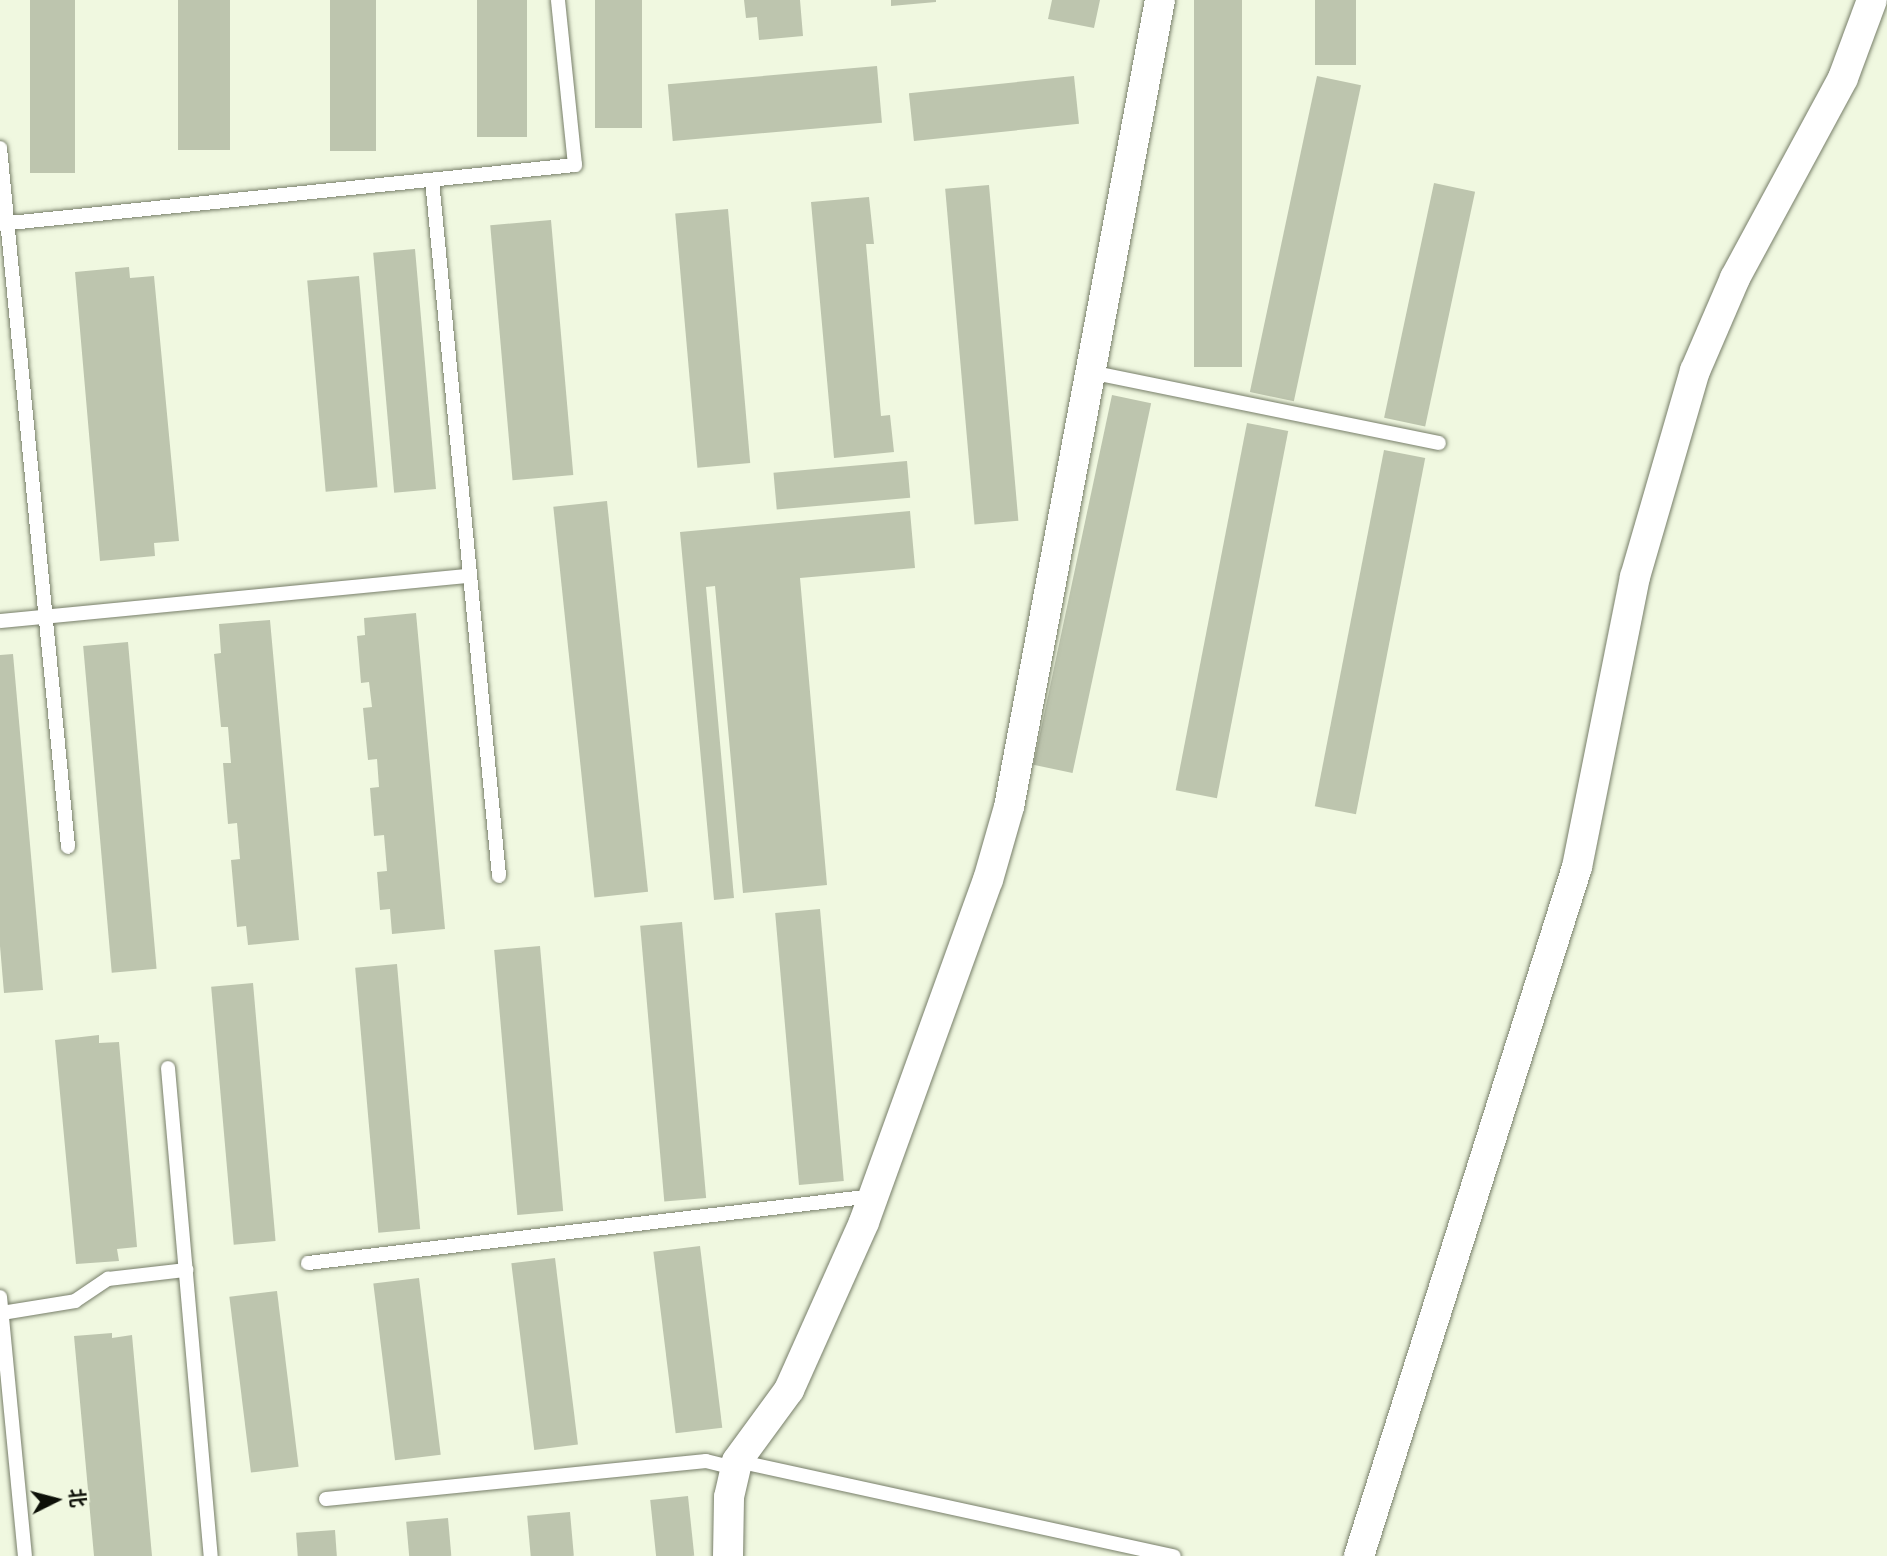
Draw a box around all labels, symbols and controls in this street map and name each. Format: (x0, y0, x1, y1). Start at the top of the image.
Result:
north arrow (21, 1465, 91, 1535)
text: 北 (64, 1487, 91, 1509)

